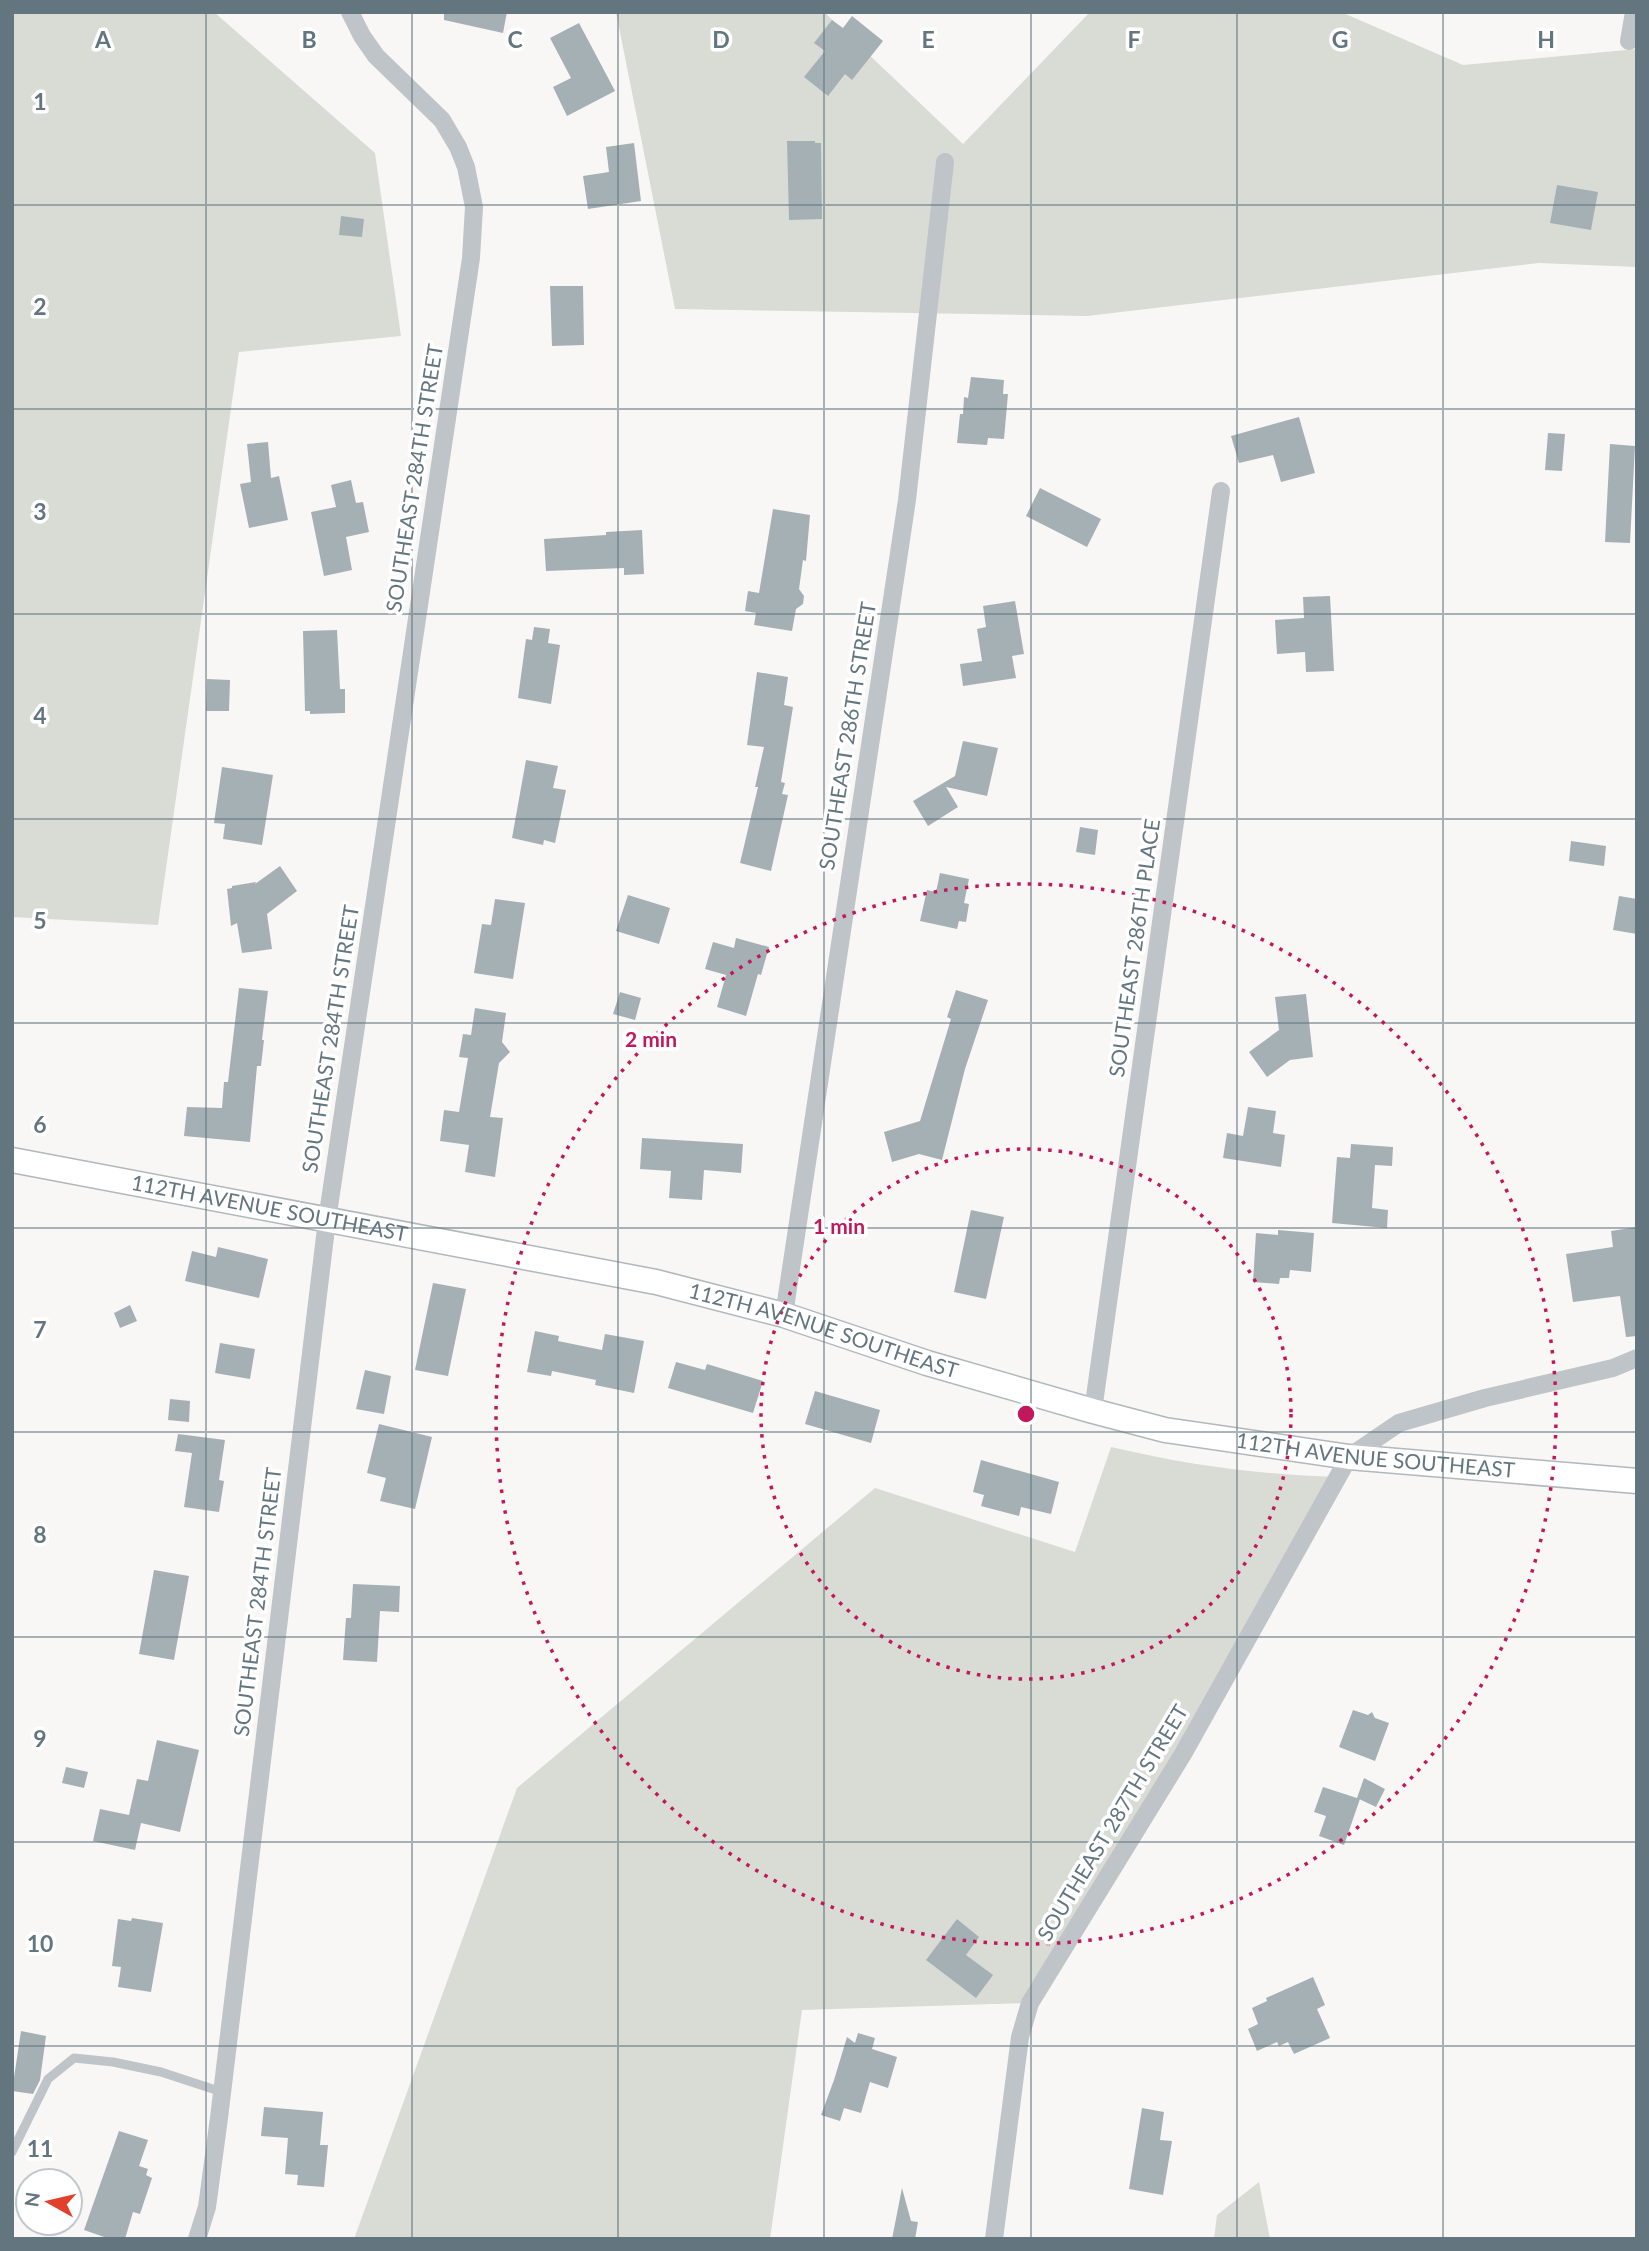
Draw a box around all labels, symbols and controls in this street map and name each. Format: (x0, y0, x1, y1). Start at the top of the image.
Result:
text: A (94, 25, 112, 53)
text: B (301, 25, 317, 53)
text: C (507, 25, 523, 53)
text: D (712, 25, 730, 53)
text: E (921, 25, 935, 53)
text: F (1127, 25, 1141, 53)
text: G (1332, 25, 1348, 53)
text: H (1537, 25, 1555, 53)
text: 1 (33, 87, 47, 115)
text: 2 (33, 292, 47, 320)
street label: SOUTHEAST 284TH STREET (380, 341, 447, 614)
text: 3 (33, 497, 47, 525)
street label: SOUTHEAST 286TH STREET (813, 599, 880, 872)
text: 4 (33, 701, 47, 729)
street label: SOUTHEAST 286TH PLACE (1103, 817, 1164, 1079)
street label: SOUTHEAST 284TH STREET (296, 902, 363, 1175)
text: 5 (33, 906, 47, 934)
text: 2 min (625, 1026, 677, 1051)
text: 6 (33, 1110, 47, 1138)
street label: 112TH AVENUE SOUTHEAST (130, 1169, 410, 1246)
text: 1 min (813, 1213, 865, 1238)
street label: 112TH AVENUE SOUTHEAST (686, 1277, 962, 1383)
text: 7 (33, 1315, 47, 1343)
centre of rings (1014, 1402, 1038, 1426)
street label: 112TH AVENUE SOUTHEAST (1235, 1427, 1517, 1482)
street label: SOUTHEAST 284TH STREET (228, 1465, 285, 1738)
text: 8 (33, 1520, 47, 1548)
street label: SOUTHEAST 287TH STREET (1031, 1699, 1193, 1945)
text: 9 (33, 1724, 47, 1752)
text: 10 (27, 1929, 53, 1957)
text: 11 (27, 2134, 53, 2162)
north arrow (14, 2167, 84, 2237)
text: N (19, 2191, 44, 2208)

